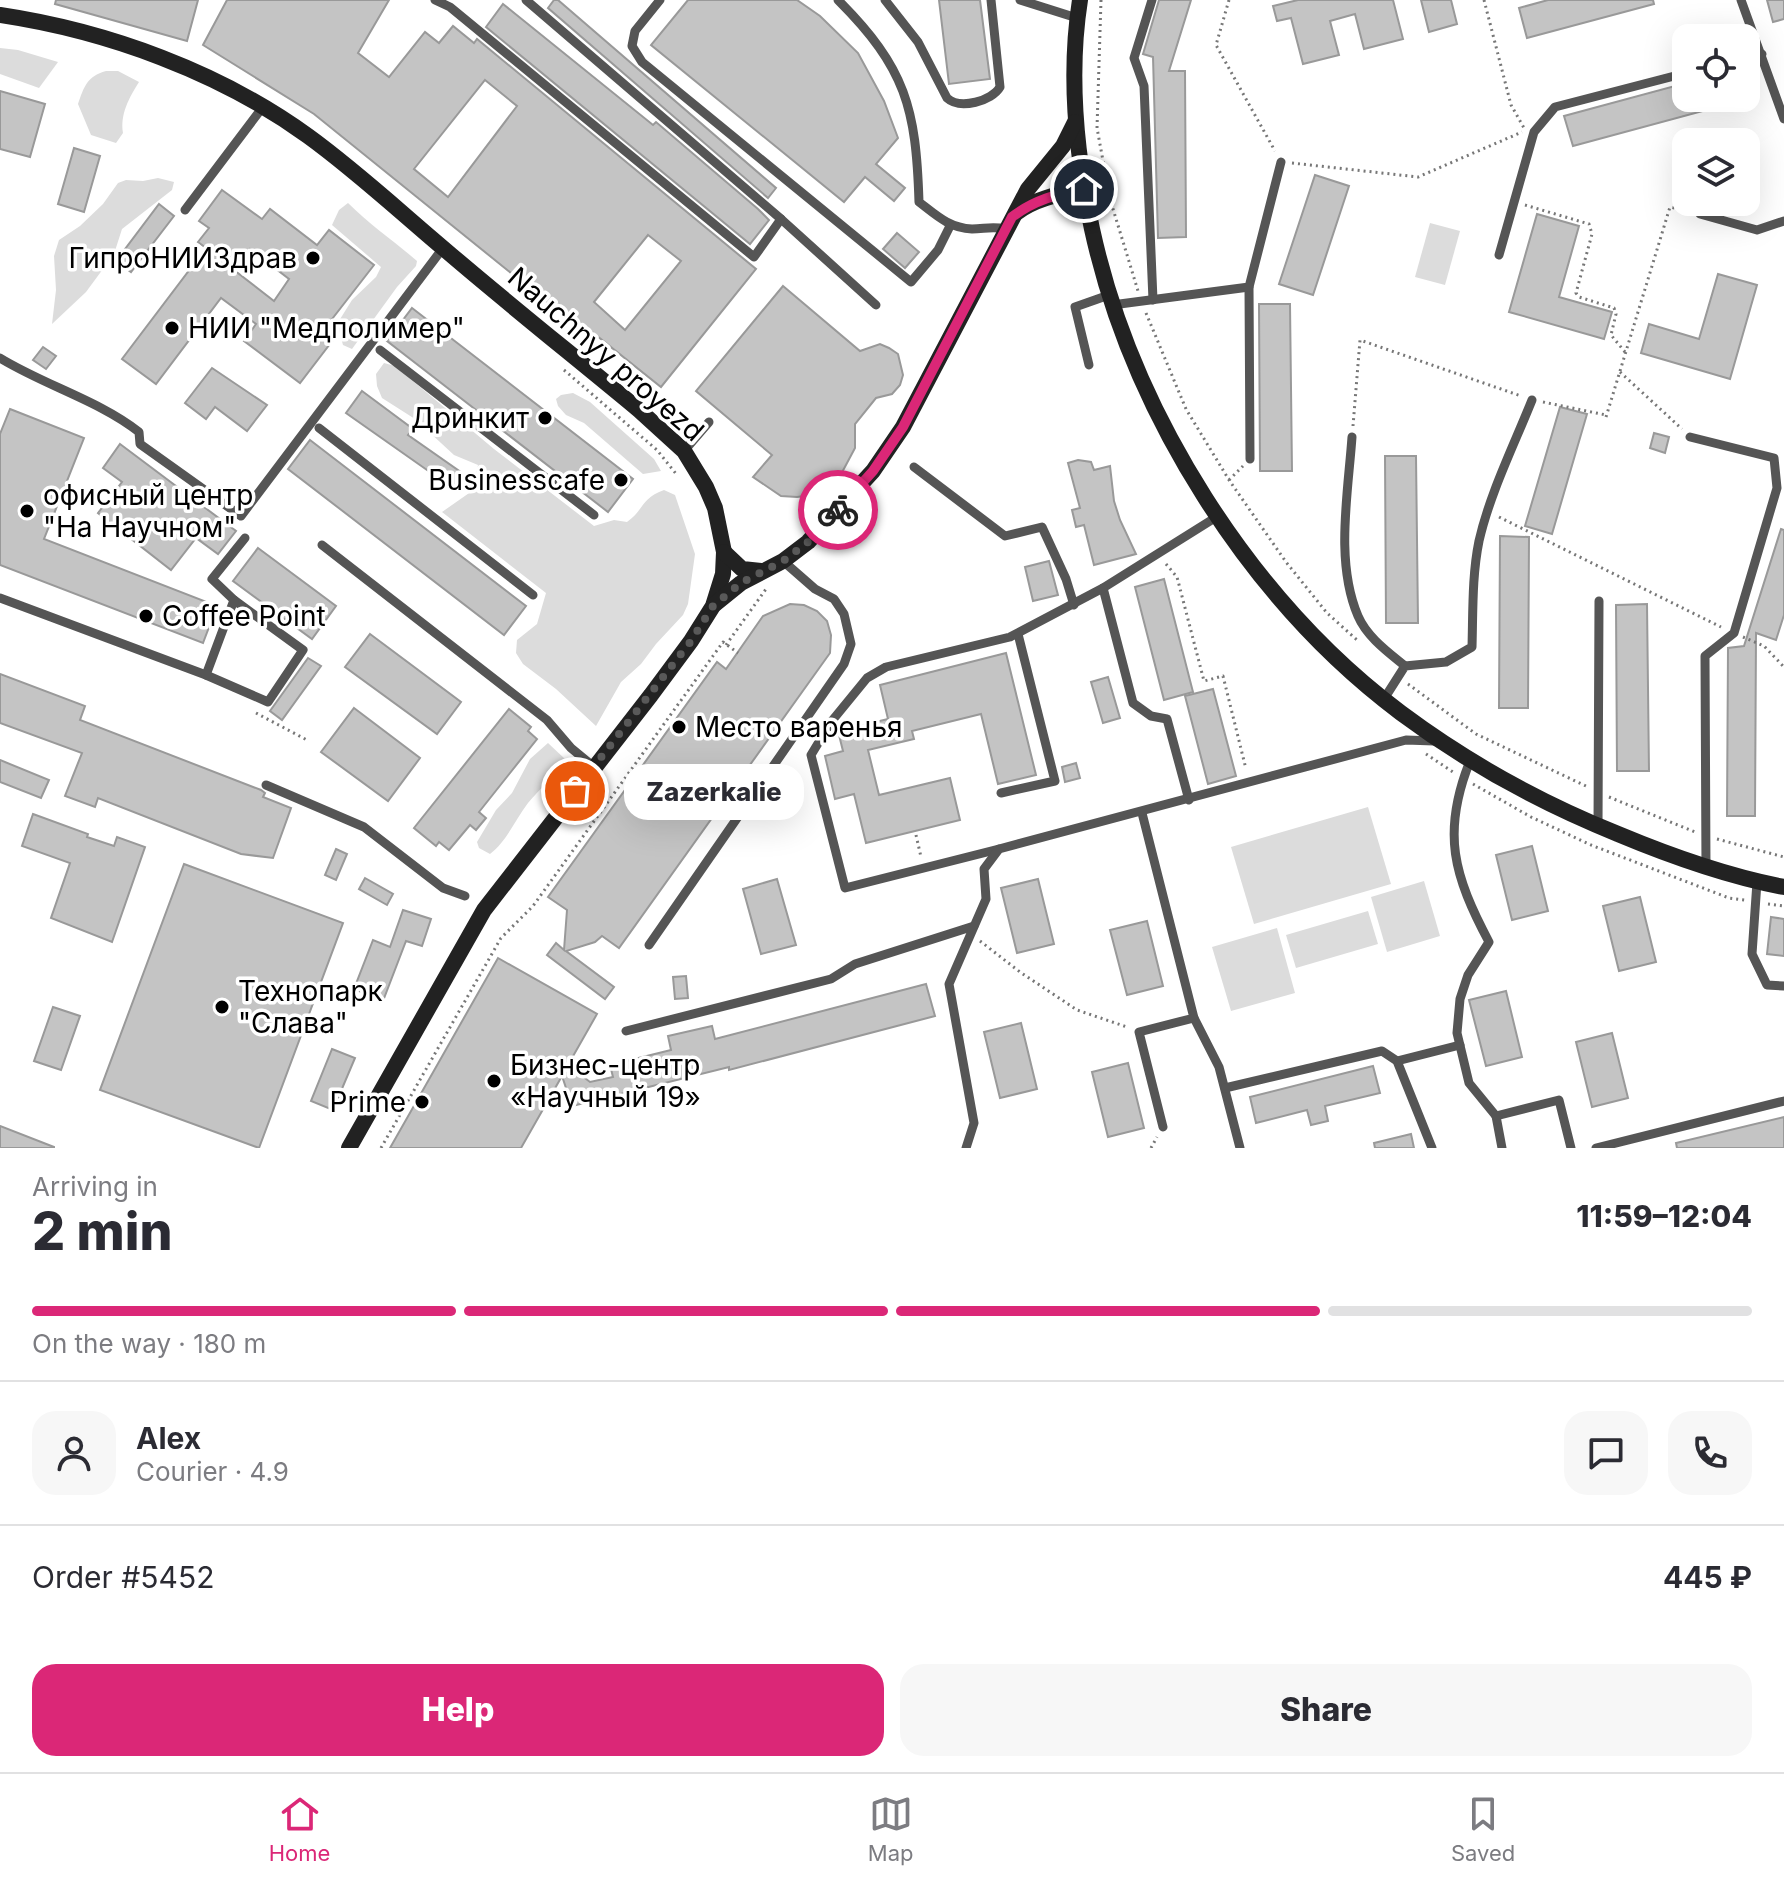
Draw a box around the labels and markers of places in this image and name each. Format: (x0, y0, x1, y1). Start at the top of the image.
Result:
pin (1050, 155, 1118, 223)
place label: ГипроНИИЗдрав (69, 241, 297, 275)
marker: ГипроНИИЗдрав (304, 249, 322, 267)
place label: НИИ "Медполимер" (188, 311, 465, 345)
marker: НИИ "Медполимер" (163, 319, 181, 337)
place label: Дринкит (411, 401, 529, 435)
marker: Дринкит (536, 409, 554, 427)
place label: Businesscafe (428, 463, 605, 497)
marker: Businesscafe (612, 471, 630, 489)
place label: офисный центр "На Научном" (43, 478, 254, 544)
marker: офисный центр "На Научном" (18, 502, 36, 520)
place label: Coffee Point (162, 599, 326, 633)
marker: Coffee Point (137, 607, 155, 625)
place label: Место варенья (695, 710, 903, 744)
marker: Место варенья (670, 718, 688, 736)
pin (541, 757, 609, 825)
callout: Zazerkalie (623, 763, 803, 819)
place label: Технопарк "Слава" (238, 974, 383, 1040)
marker: Технопарк "Слава" (213, 998, 231, 1016)
place label: Бизнес-центр «Научный 19» (510, 1048, 701, 1114)
marker: Бизнес-центр «Научный 19» (485, 1072, 503, 1090)
place label: Prime (330, 1085, 406, 1119)
marker: Prime (413, 1093, 431, 1111)

